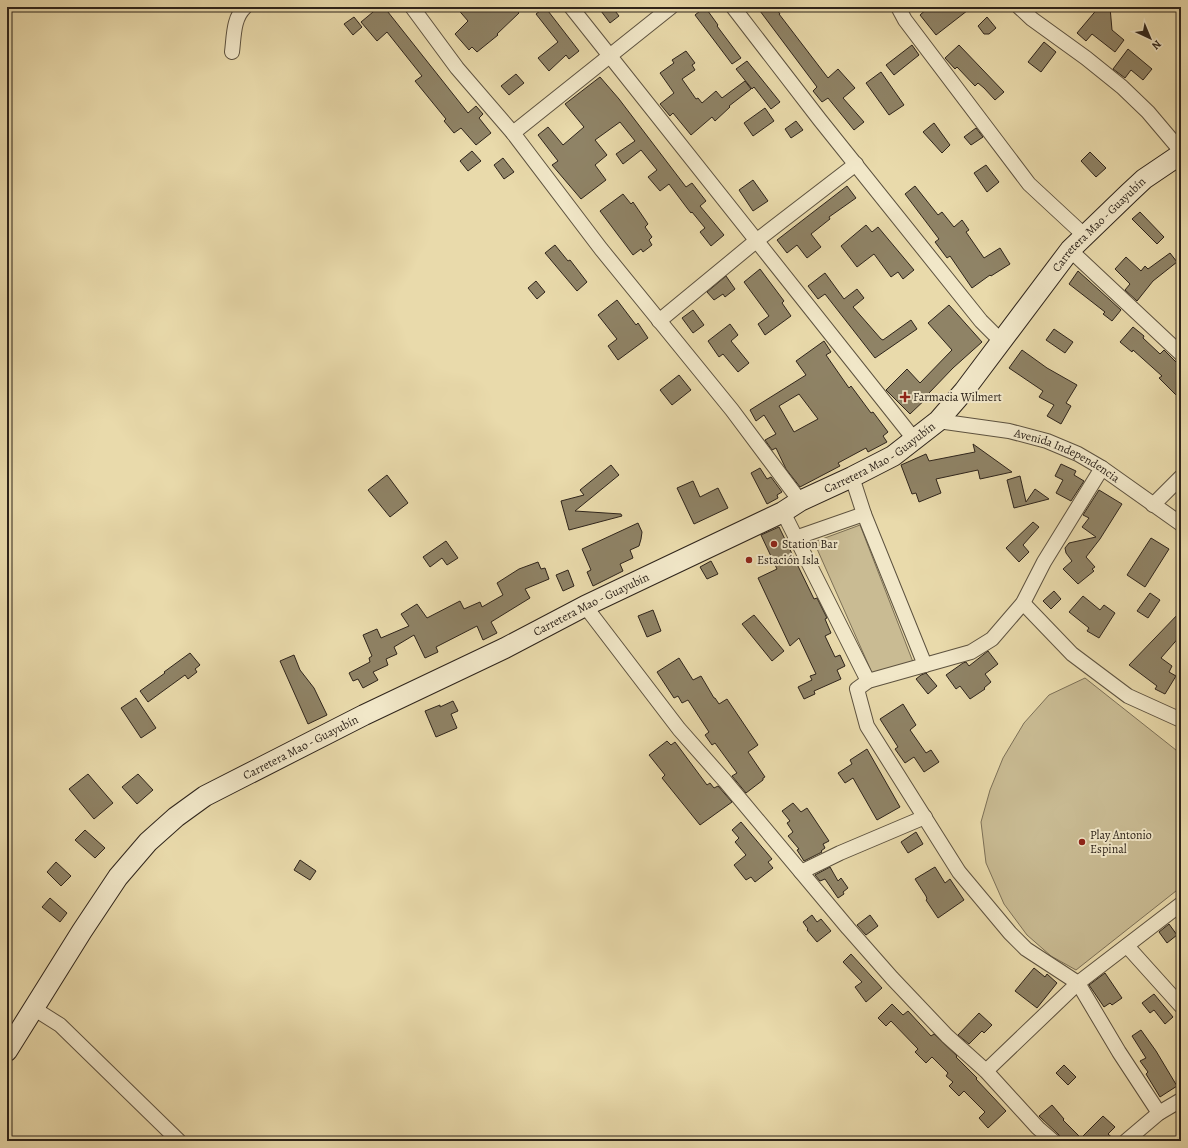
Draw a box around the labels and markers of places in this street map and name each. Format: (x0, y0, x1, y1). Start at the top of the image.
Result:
place label: Farmacia Wilmert (913, 389, 1002, 405)
marker: Farmacia Wilmert (900, 392, 910, 402)
place label: Station Bar (782, 536, 838, 552)
marker: Station Bar (769, 539, 779, 549)
place label: Estación Isla (757, 552, 820, 568)
marker: Estación Isla (744, 555, 754, 565)
place label: Play Antonio Espinal (1090, 827, 1152, 857)
marker: Play Antonio Espinal (1077, 837, 1087, 847)

